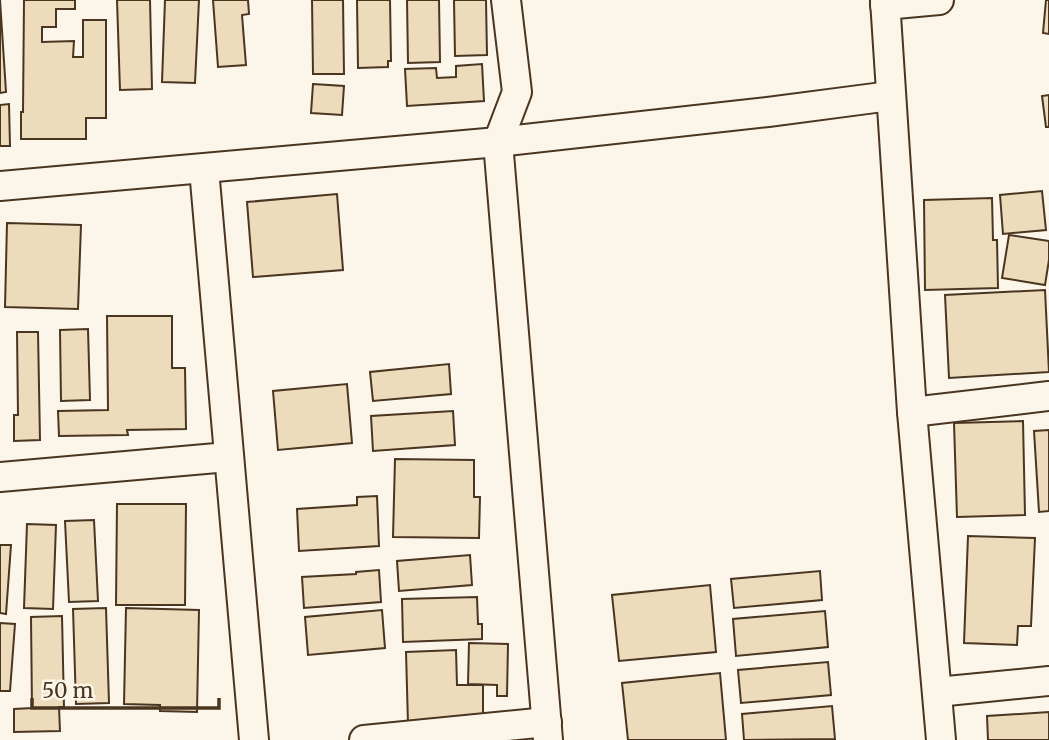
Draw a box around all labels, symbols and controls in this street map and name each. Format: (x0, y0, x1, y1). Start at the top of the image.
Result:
scale bar (32, 666, 219, 710)
text: 50 m (42, 677, 93, 704)

